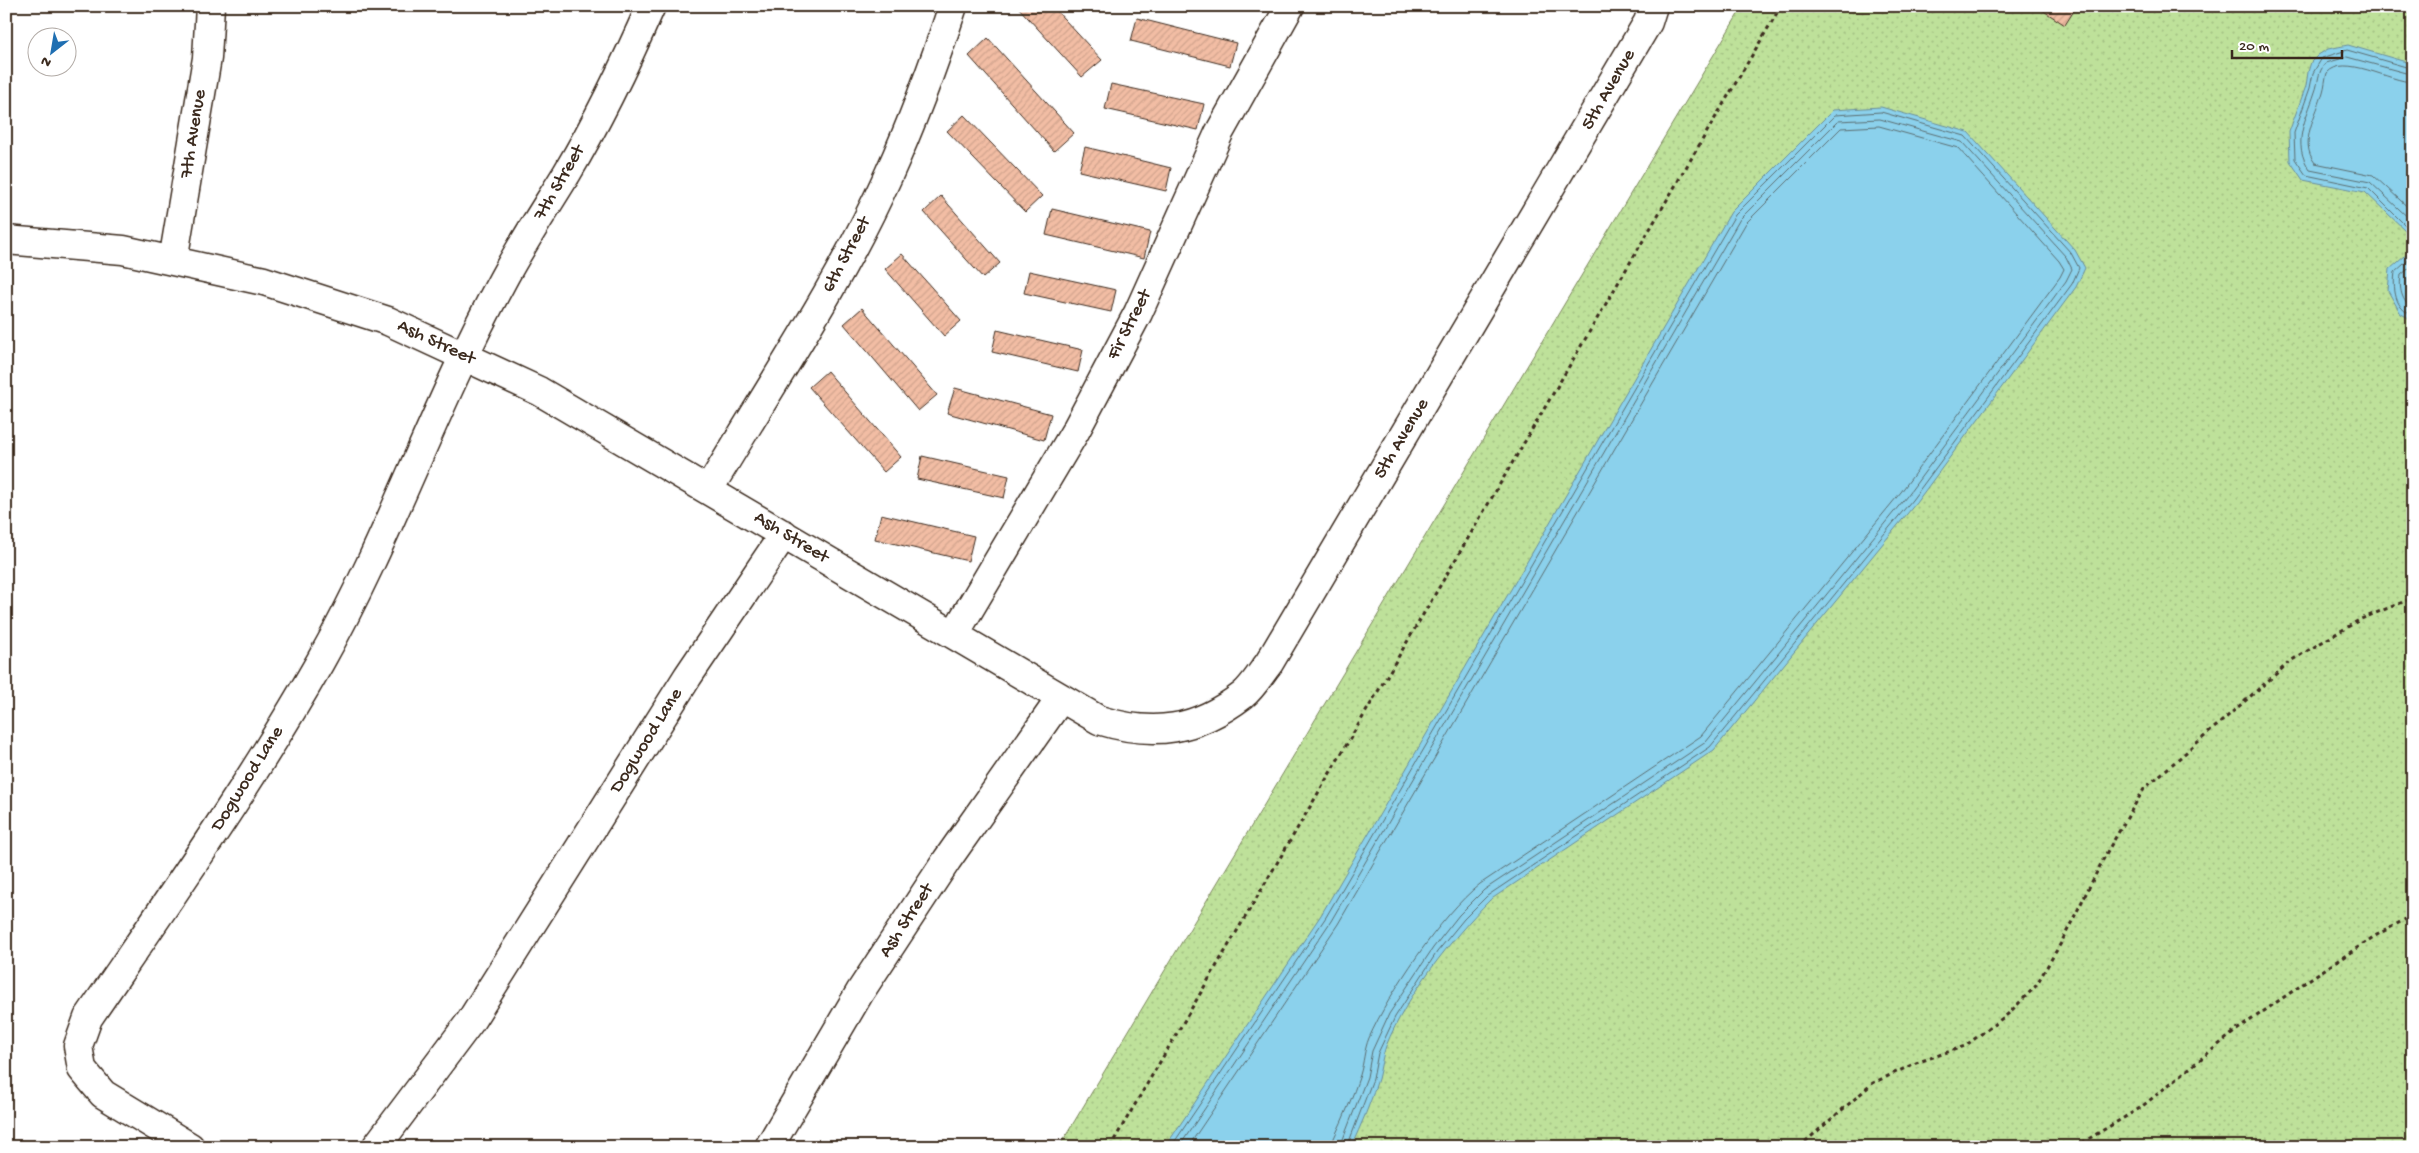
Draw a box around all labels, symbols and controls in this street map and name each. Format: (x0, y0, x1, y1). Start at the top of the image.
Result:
north arrow (28, 28, 78, 78)
scale bar (2232, 28, 2342, 60)
text: 20 m (2239, 38, 2269, 56)
street label: 5th Avenue (1577, 45, 1641, 135)
text: N (38, 51, 55, 71)
street label: 7th Avenue (175, 88, 212, 181)
street label: 7th Street (529, 139, 592, 226)
street label: 6th Street (817, 211, 878, 297)
street label: Fir Street (1102, 284, 1158, 365)
street label: Ash Street (393, 315, 481, 372)
street label: 5th Avenue (1369, 395, 1435, 483)
street label: Ash Street (749, 507, 835, 571)
street label: Dogwood Lane (605, 684, 689, 799)
street label: Dogwood Lane (206, 722, 290, 837)
street label: Ash Street (875, 878, 941, 962)

